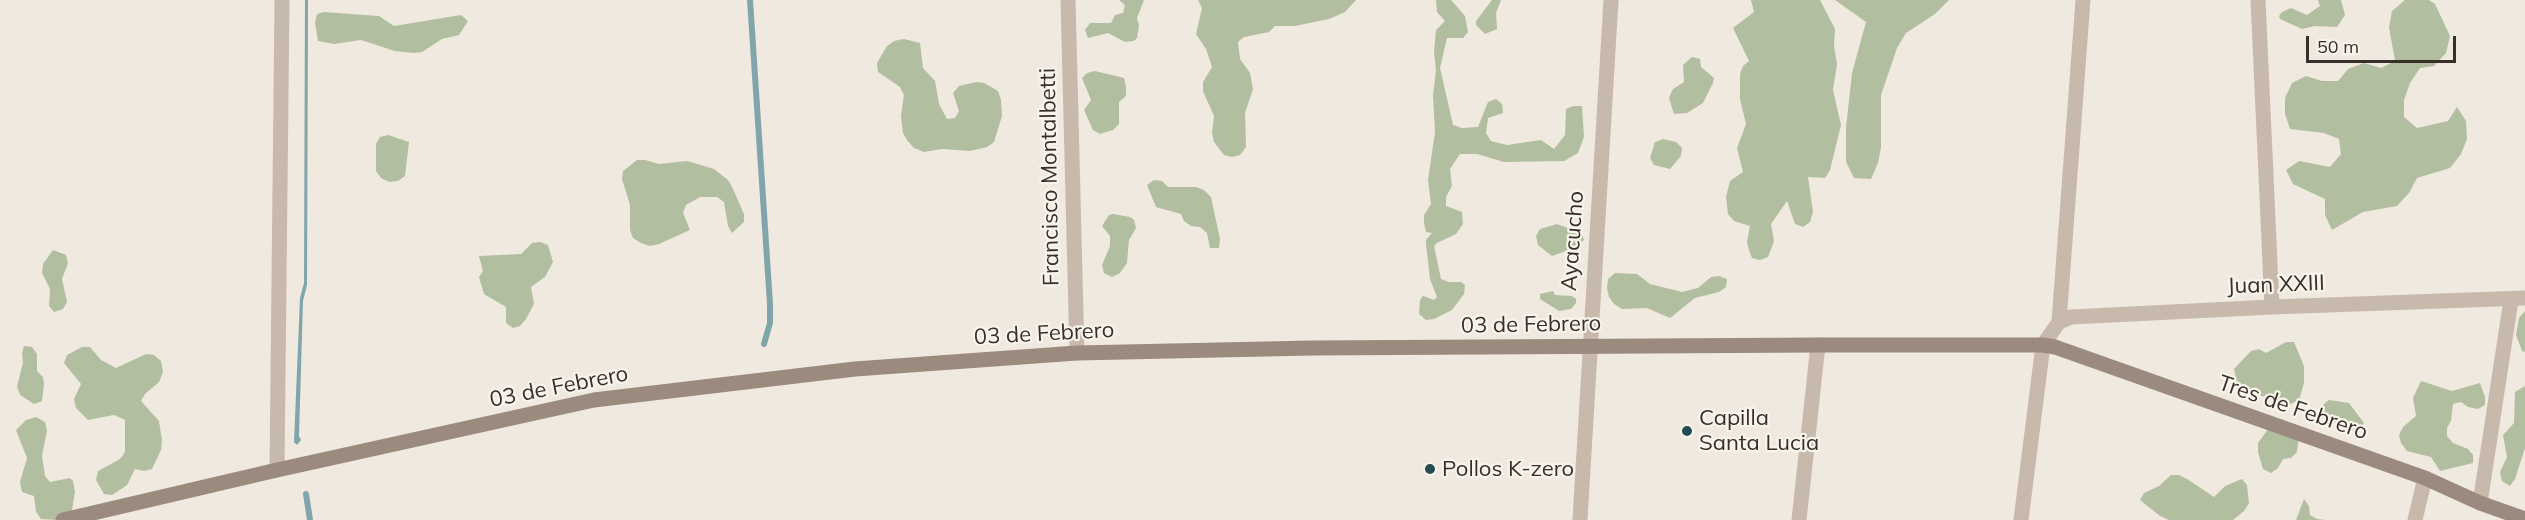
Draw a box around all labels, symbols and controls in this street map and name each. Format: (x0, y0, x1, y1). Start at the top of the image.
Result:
scale bar (2309, 24, 2459, 62)
text: 50 m (2317, 35, 2359, 58)
street label: Francisco Montalbetti (1035, 68, 1065, 286)
street label: Ayacucho (1556, 190, 1590, 292)
street label: Juan XXIII (2227, 270, 2325, 300)
street label: 03 de Febrero (1461, 311, 1601, 339)
street label: 03 de Febrero (973, 317, 1115, 351)
street label: 03 de Febrero (488, 361, 630, 413)
street label: Tres de Febrero (2215, 370, 2371, 446)
place label: Capilla Santa Lucia (1699, 405, 1819, 457)
marker: Capilla Santa Lucia (1680, 424, 1694, 438)
place label: Pollos K-zero (1442, 456, 1574, 482)
marker: Pollos K-zero (1423, 462, 1437, 476)

